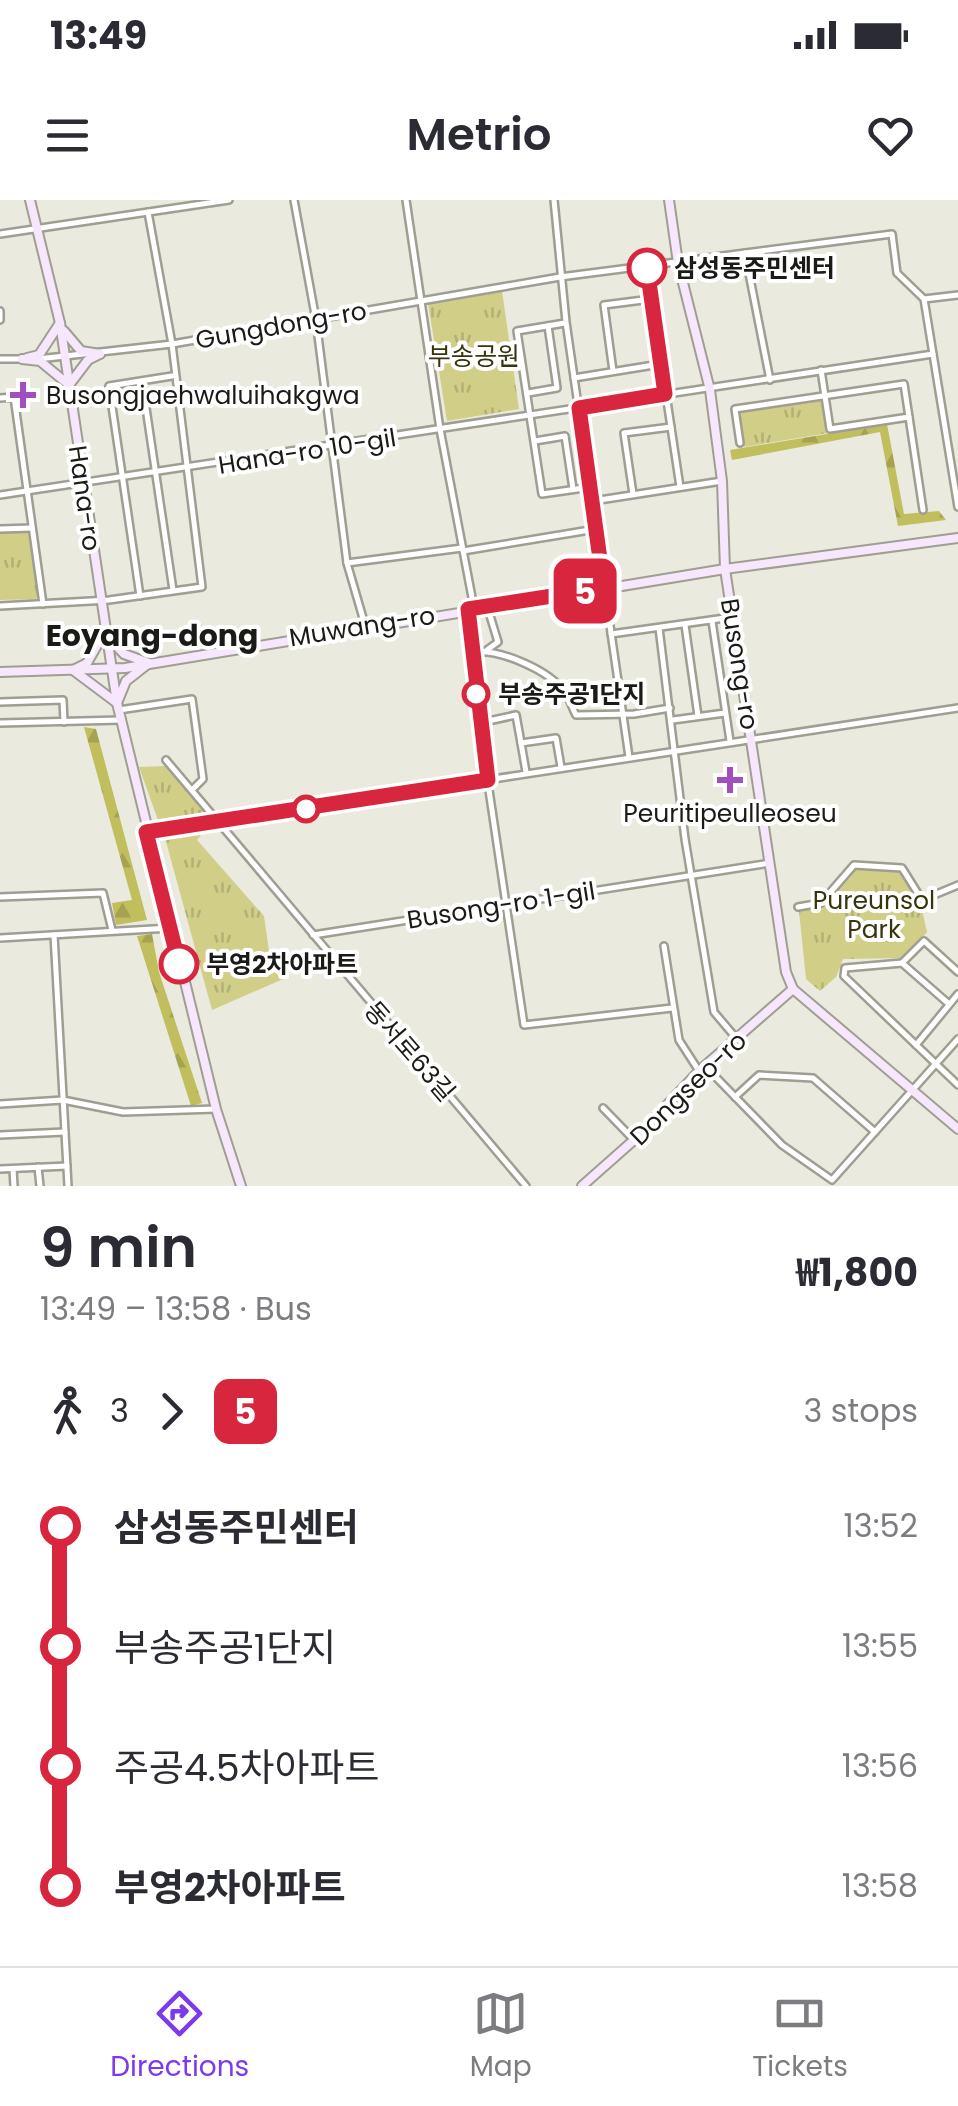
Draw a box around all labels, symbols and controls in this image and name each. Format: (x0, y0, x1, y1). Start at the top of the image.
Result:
text: 13:49 (50, 9, 147, 62)
text: Metrio (406, 103, 552, 166)
icon: menu (40, 108, 95, 163)
icon: heart (863, 108, 918, 163)
marker: 삼성동주민센터 (628, 249, 666, 287)
place label: 삼성동주민센터 (674, 251, 835, 286)
street label: Gungdong-ro (193, 293, 369, 358)
park label: 부송공원 (428, 339, 520, 374)
place label: Busongjaehwaluihakgwa (46, 378, 360, 413)
marker: Busongjaehwaluihakgwa (10, 382, 36, 408)
street label: Hana-ro 10-gil (216, 420, 398, 483)
street label: Hana-ro (60, 443, 109, 553)
line badge: 5 (552, 558, 618, 624)
text: 5 (574, 567, 596, 616)
street label: Busong-ro (712, 596, 767, 732)
street label: Muwang-ro (287, 598, 437, 655)
district label: Eoyang-dong (46, 614, 258, 657)
place label: 부송주공1단지 (498, 677, 645, 712)
marker: 부송주공1단지 (463, 681, 489, 707)
marker: Peuritipeulleoseu (717, 767, 743, 793)
unlabelled marker (293, 796, 319, 822)
place label: Peuritipeulleoseu (623, 796, 837, 831)
street label: Busong-ro 1-gil (404, 873, 598, 938)
park label: Pureunsol Park (813, 883, 935, 947)
marker: 부영2차아파트 (160, 945, 198, 983)
place label: 부영2차아파트 (206, 947, 358, 982)
street label: 동서로63길 (356, 994, 463, 1109)
street label: Dongseo-ro (622, 1024, 755, 1153)
text: 9 min (40, 1209, 197, 1286)
text: ₩1,800 (796, 1246, 918, 1299)
text: 13:49 – 13:58 · Bus (40, 1286, 312, 1331)
icon: walk (40, 1384, 95, 1439)
icon: forward (144, 1384, 199, 1439)
text: 5 (234, 1387, 257, 1436)
text: 3 (110, 1388, 129, 1433)
text: 3 stops (803, 1388, 918, 1433)
text: 삼성동주민센터 (114, 1501, 359, 1554)
text: 13:52 (844, 1503, 918, 1548)
text: 부송주공1단지 (114, 1621, 336, 1674)
text: 13:55 (842, 1623, 918, 1668)
text: 주공4.5차아파트 (114, 1741, 380, 1794)
text: 13:56 (842, 1743, 918, 1788)
text: 부영2차아파트 (114, 1861, 345, 1914)
text: 13:58 (842, 1863, 918, 1908)
tab: Directions (110, 1986, 249, 2088)
tab: Map (470, 1986, 532, 2088)
tab: Tickets (752, 1986, 848, 2088)

